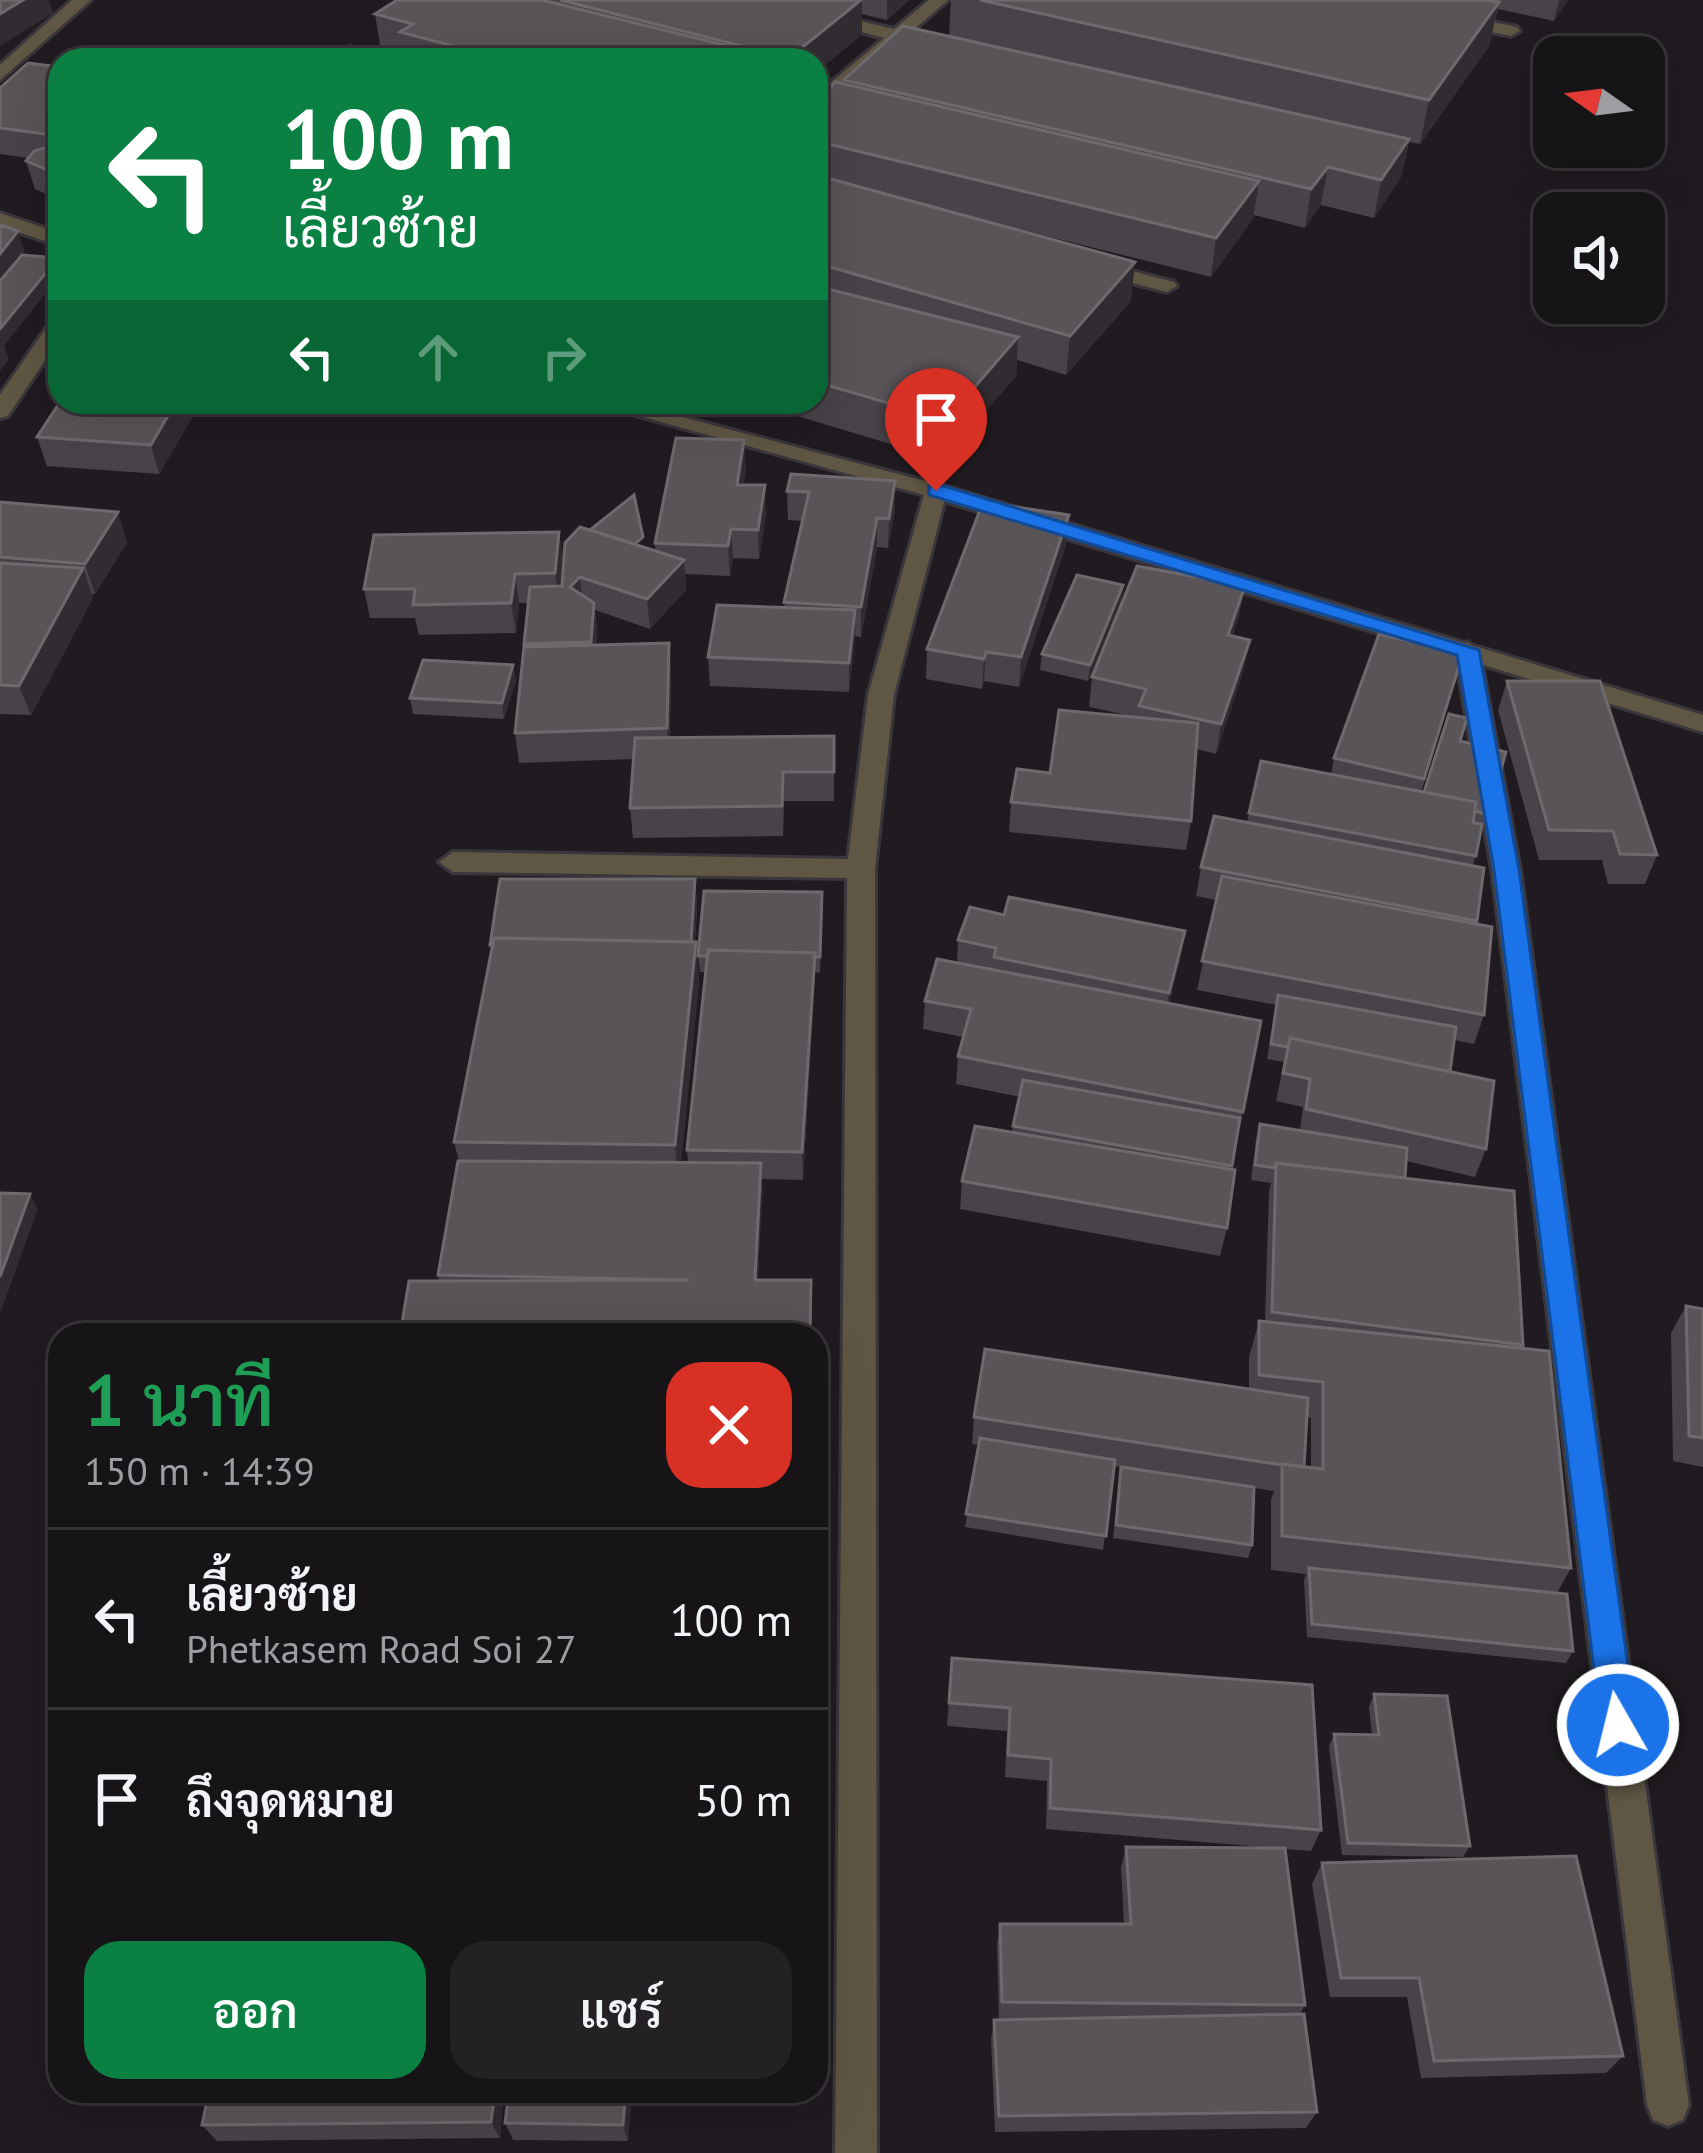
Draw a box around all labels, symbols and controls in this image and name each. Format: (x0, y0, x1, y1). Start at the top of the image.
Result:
north arrow (1533, 36, 1665, 168)
map controls (1533, 36, 1665, 324)
text: 100 m (282, 83, 514, 192)
icon: left (84, 96, 240, 252)
text: เลี้ยวซ้าย (282, 192, 479, 262)
button: sound (1533, 192, 1665, 324)
icon: left (279, 324, 345, 390)
icon: ahead (405, 324, 471, 390)
icon: right (531, 324, 597, 390)
pin (885, 368, 987, 491)
icon: arrive (903, 386, 969, 452)
text: 1 นาที (84, 1353, 274, 1446)
button: close (666, 1362, 792, 1488)
text: 150 m · 14:39 (84, 1445, 315, 1496)
text: เลี้ยวซ้าย (186, 1565, 358, 1623)
icon: left (84, 1586, 150, 1652)
text: 100 m (670, 1590, 792, 1648)
text: Phetkasem Road Soi 27 (186, 1623, 576, 1674)
position arrow (1555, 1662, 1681, 1788)
icon: arrive (84, 1766, 150, 1832)
text: 50 m (694, 1770, 792, 1828)
text: ถึงจุดหมาย (186, 1771, 395, 1829)
button: ออก (84, 1941, 426, 2079)
button: แชร์ (450, 1941, 792, 2079)

